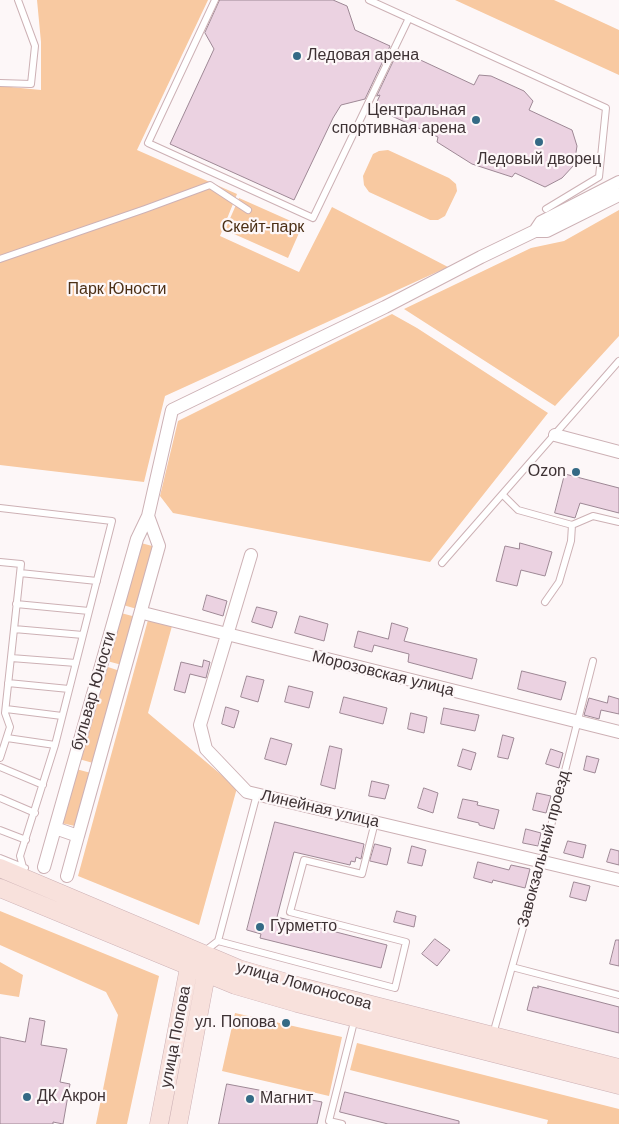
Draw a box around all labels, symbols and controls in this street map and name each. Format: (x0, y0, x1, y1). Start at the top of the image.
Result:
place label: Ледовая арена (307, 46, 419, 66)
marker: Ледовая арена (291, 50, 303, 62)
place label: Центральная спортивная арена (332, 101, 466, 139)
marker: Центральная спортивная арена (470, 114, 482, 126)
marker: Ледовый дворец (533, 136, 545, 148)
place label: Ледовый дворец (477, 150, 601, 170)
park label: Скейт-парк (222, 218, 304, 238)
park label: Парк Юности (68, 280, 166, 300)
place label: Ozon (528, 462, 566, 482)
marker: Ozon (570, 466, 582, 478)
street label: бульвар Юности (68, 629, 120, 753)
street label: Морозовская улица (310, 647, 456, 701)
street label: Завокзальный проезд (514, 768, 574, 930)
street label: Линейная улица (259, 786, 381, 832)
place label: Гурметто (270, 917, 337, 937)
marker: Гурметто (254, 921, 266, 933)
street label: улица Ломоносова (234, 958, 374, 1014)
street label: улица Попова (157, 984, 195, 1090)
place label: ул. Попова (195, 1013, 276, 1033)
marker: ул. Попова (280, 1017, 292, 1029)
place label: ДК Акрон (37, 1087, 106, 1107)
place label: Магнит (260, 1089, 313, 1109)
marker: ДК Акрон (21, 1091, 33, 1103)
marker: Магнит (244, 1093, 256, 1105)

